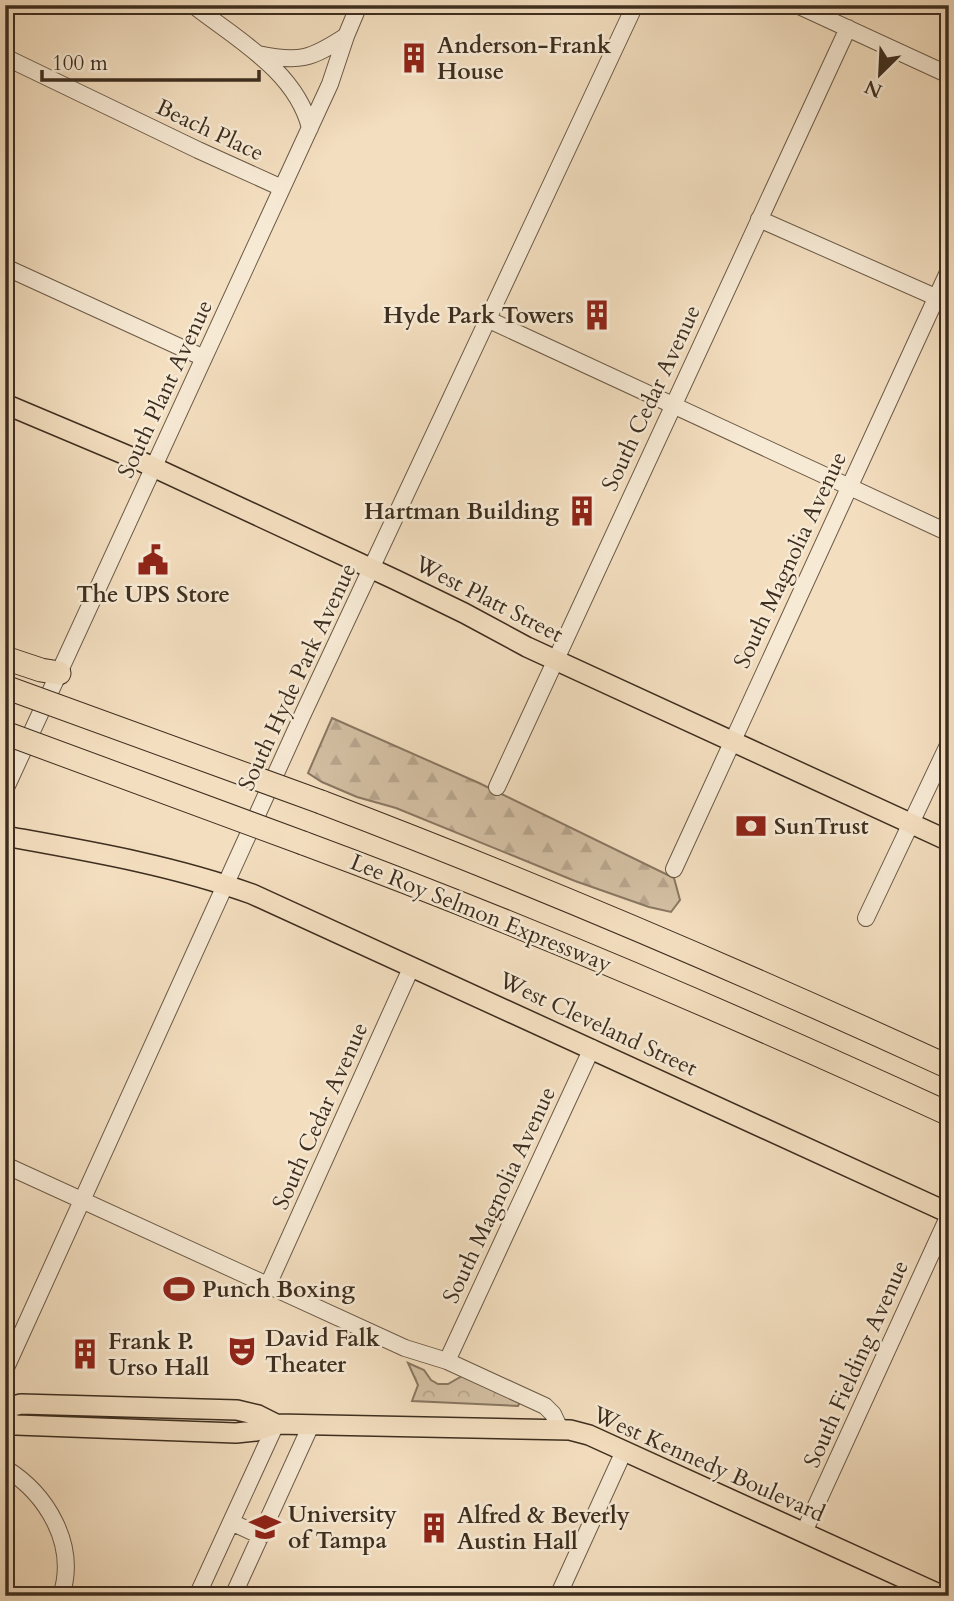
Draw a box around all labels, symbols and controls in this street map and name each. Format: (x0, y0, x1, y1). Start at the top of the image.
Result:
place label: Anderson-Frank House (437, 30, 612, 87)
scale bar (42, 38, 259, 82)
north arrow (846, 38, 916, 108)
building icon: Anderson-Frank House (397, 41, 431, 75)
text: 100 m (52, 49, 108, 78)
text: N (860, 73, 886, 104)
street label: Beach Place (151, 92, 269, 168)
street label: South Plant Avenue (110, 295, 220, 483)
building icon: Hyde Park Towers (580, 298, 614, 332)
place label: Hyde Park Towers (383, 300, 574, 331)
street label: South Cedar Avenue (594, 300, 708, 496)
street label: South Magnolia Avenue (726, 447, 854, 673)
building icon: Hartman Building (565, 494, 599, 528)
place label: Hartman Building (364, 496, 559, 527)
public building icon: The UPS Store (136, 543, 170, 577)
street label: West Platt Street (409, 548, 568, 650)
street label: South Hyde Park Avenue (231, 558, 363, 796)
place label: The UPS Store (76, 579, 230, 610)
bank icon: SunTrust (734, 809, 768, 843)
place label: SunTrust (774, 811, 869, 842)
street label: Lee Roy Selmon Expressway (346, 846, 616, 980)
street label: West Cleveland Street (493, 964, 702, 1084)
street label: South Cedar Avenue (265, 1017, 375, 1215)
street label: South Magnolia Avenue (435, 1082, 563, 1308)
street label: South Fielding Avenue (796, 1255, 916, 1473)
sports icon: Punch Boxing (162, 1272, 196, 1306)
place label: Punch Boxing (202, 1274, 355, 1305)
place label: David Falk Theater (265, 1323, 381, 1380)
place label: Frank P. Urso Hall (108, 1326, 210, 1383)
theatre icon: David Falk Theater (225, 1334, 259, 1368)
building icon: Frank P. Urso Hall (68, 1337, 102, 1371)
street label: West Kennedy Boulevard (587, 1398, 831, 1529)
place label: University of Tampa (288, 1499, 397, 1556)
place label: Alfred & Beverly Austin Hall (457, 1500, 630, 1557)
school or university icon: University of Tampa (248, 1510, 282, 1544)
building icon: Alfred & Beverly Austin Hall (417, 1511, 451, 1545)

